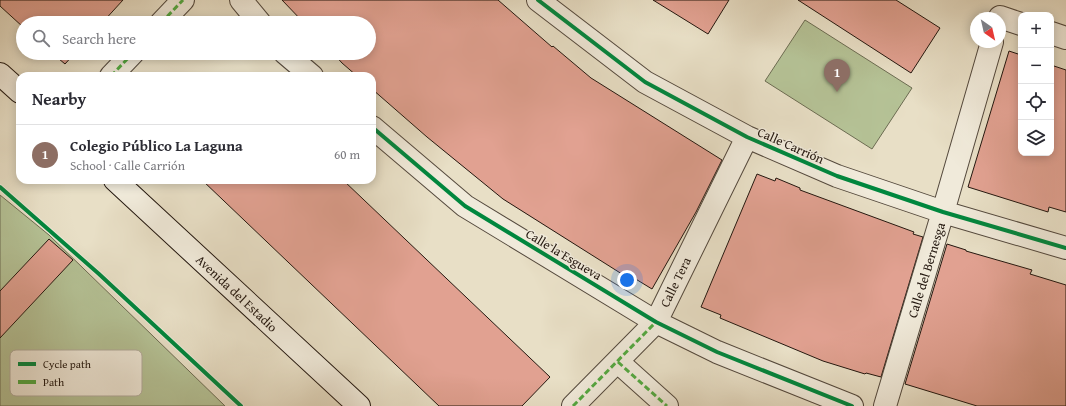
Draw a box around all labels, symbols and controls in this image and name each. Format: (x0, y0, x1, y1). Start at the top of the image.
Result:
north arrow (970, 12, 1006, 48)
map controls (1018, 12, 1054, 156)
button: + (1018, 12, 1054, 48)
search box (16, 16, 376, 60)
icon: search (30, 27, 52, 49)
text: Search here (62, 28, 136, 49)
button: − (1018, 48, 1054, 84)
pin: 1 (824, 59, 850, 92)
button: locate (1018, 84, 1054, 120)
text: Nearby (32, 86, 86, 111)
button: layers (1018, 120, 1054, 156)
street label: Calle Carrión (755, 122, 828, 169)
text: Colegio Público La Laguna (70, 135, 243, 156)
text: 1 (42, 145, 48, 164)
text: 60 m (334, 145, 360, 164)
text: School · Calle Carrión (70, 156, 185, 175)
street label: Calle del Bernesga (903, 219, 950, 320)
street label: Calle la Esgueva (522, 224, 606, 285)
street label: Avenida del Estadio (192, 250, 282, 337)
street label: Calle Tera (655, 253, 696, 311)
your location (617, 270, 637, 290)
legend (10, 350, 142, 396)
text: Cycle path (43, 356, 92, 372)
text: Path (43, 374, 65, 390)

